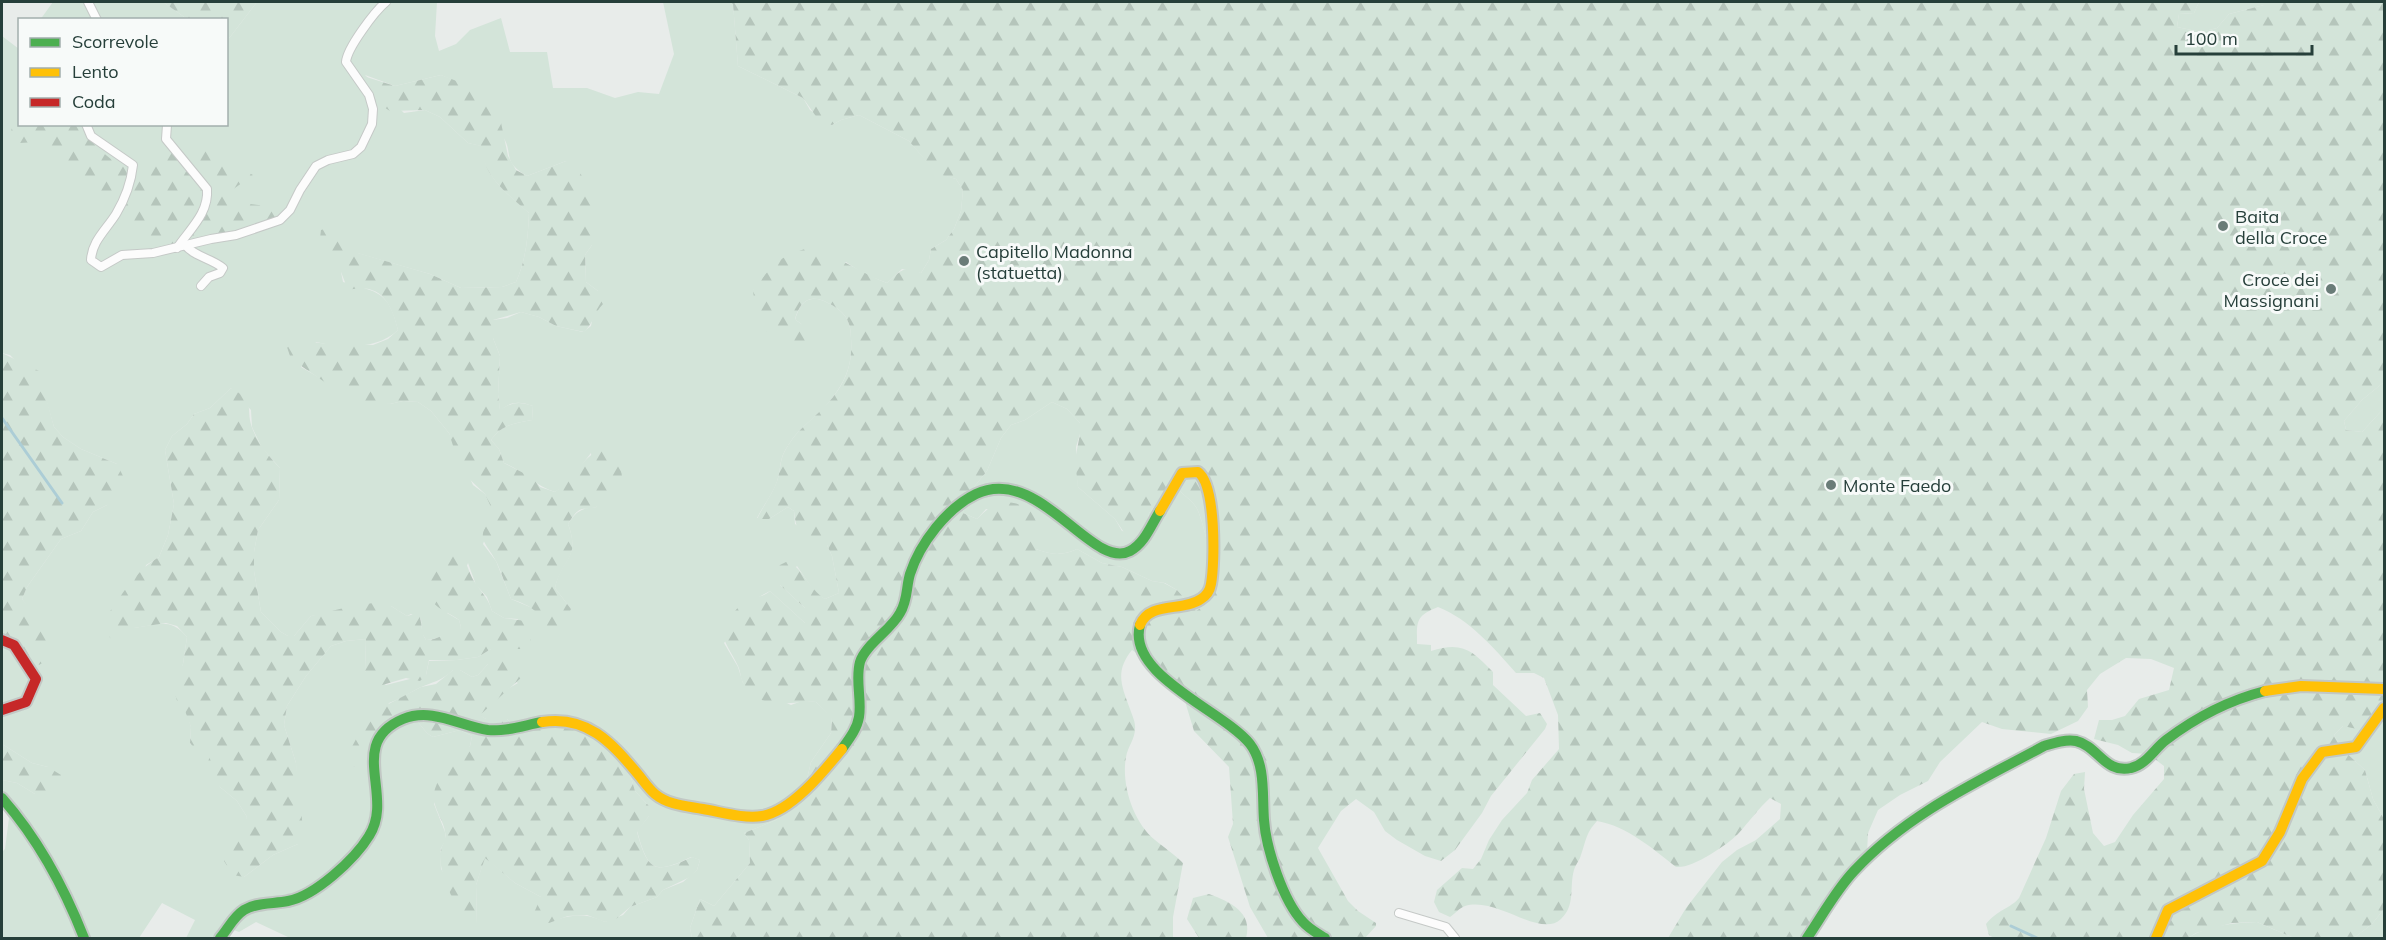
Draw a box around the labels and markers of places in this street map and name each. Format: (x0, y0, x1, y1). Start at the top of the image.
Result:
place label: Baita della Croce (2235, 205, 2327, 249)
marker: Baita della Croce (2216, 219, 2230, 233)
place label: Capitello Madonna (statuetta) (976, 240, 1133, 284)
marker: Capitello Madonna (statuetta) (957, 254, 971, 268)
place label: Croce dei Massignani (2224, 268, 2319, 312)
marker: Croce dei Massignani (2324, 282, 2338, 296)
place label: Monte Faedo (1843, 474, 1951, 497)
marker: Monte Faedo (1824, 478, 1838, 492)

